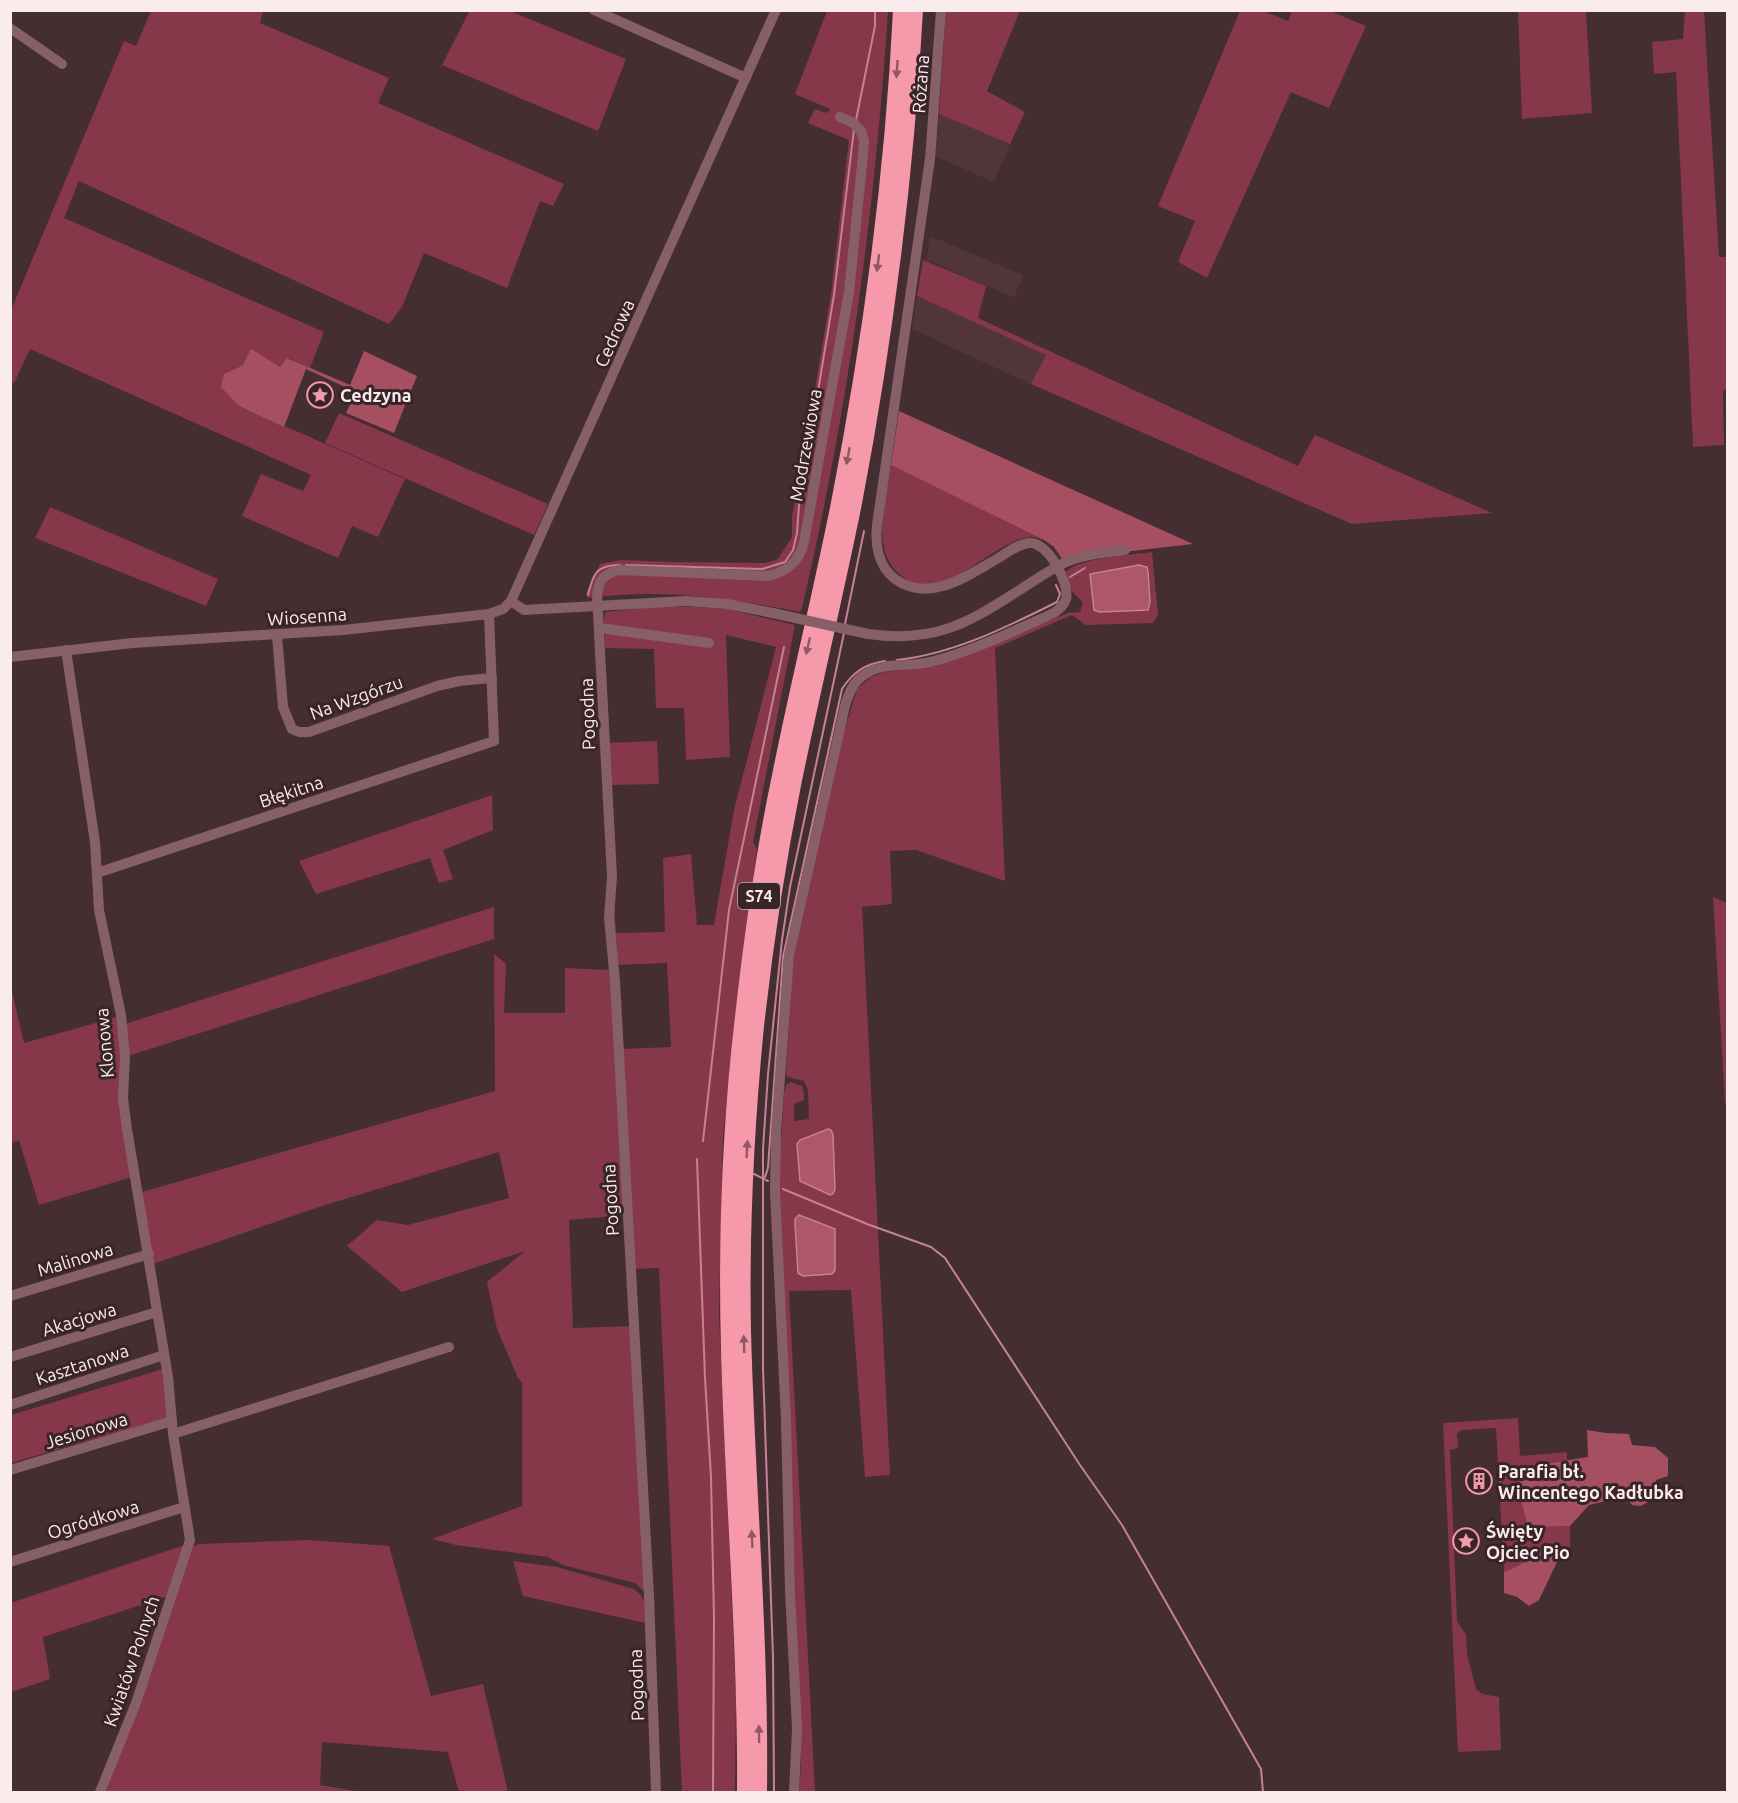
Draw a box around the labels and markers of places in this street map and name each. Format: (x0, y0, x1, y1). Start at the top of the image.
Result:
place icon: Cedzyna (305, 380, 335, 410)
place label: Cedzyna (340, 385, 411, 405)
place label: Parafia bł. Wincentego Kadłubka (1498, 1461, 1684, 1502)
building icon: Parafia bł. Wincentego Kadłubka (1464, 1466, 1494, 1496)
place label: Święty Ojciec Pio (1486, 1520, 1570, 1562)
place icon: Święty Ojciec Pio (1451, 1526, 1481, 1556)

